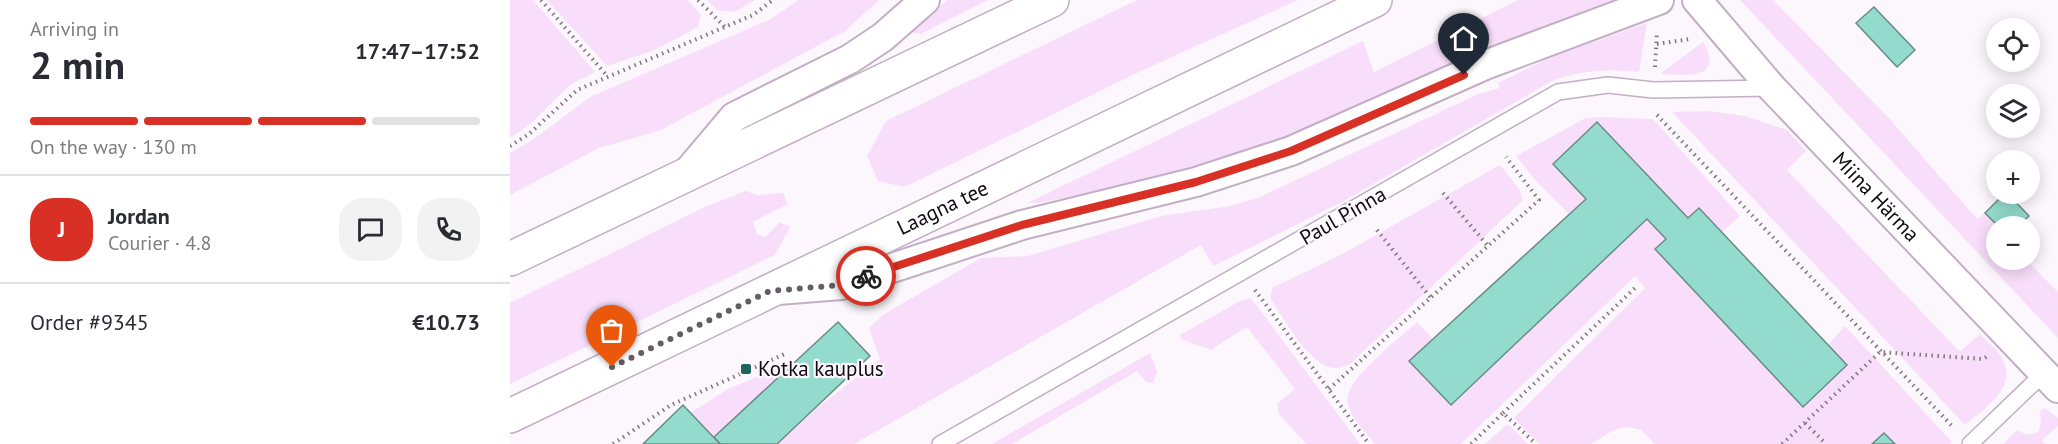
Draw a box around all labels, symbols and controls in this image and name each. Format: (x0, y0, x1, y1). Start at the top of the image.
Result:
pin (1438, 13, 1489, 75)
text: Arriving in (30, 16, 119, 42)
map controls (1986, 18, 2040, 270)
button: locate (1986, 18, 2040, 72)
icon: home (1447, 22, 1480, 55)
text: 17:47–17:52 (355, 37, 480, 65)
text: 2 min (30, 39, 125, 90)
button: layers (1986, 84, 2040, 138)
text: On the way · 130 m (30, 134, 197, 160)
street label: Miina Härma (1827, 146, 1925, 247)
button: + (1986, 150, 2040, 204)
street label: Laagna tee (892, 174, 992, 241)
street label: Paul Pinna (1295, 180, 1391, 251)
button: chat (339, 198, 402, 261)
button: phone (417, 198, 480, 261)
text: Jordan (108, 202, 170, 230)
text: J (58, 215, 65, 243)
button: − (1986, 216, 2040, 270)
text: Courier · 4.8 (108, 230, 211, 256)
courier (836, 246, 896, 306)
icon: bike (850, 260, 883, 293)
pin (586, 305, 637, 367)
text: Order #9345 (30, 308, 149, 336)
text: €10.73 (412, 308, 480, 336)
icon: bag (595, 314, 628, 347)
place label: Kotka kauplus (758, 355, 884, 382)
marker: Kotka kauplus (739, 362, 753, 376)

